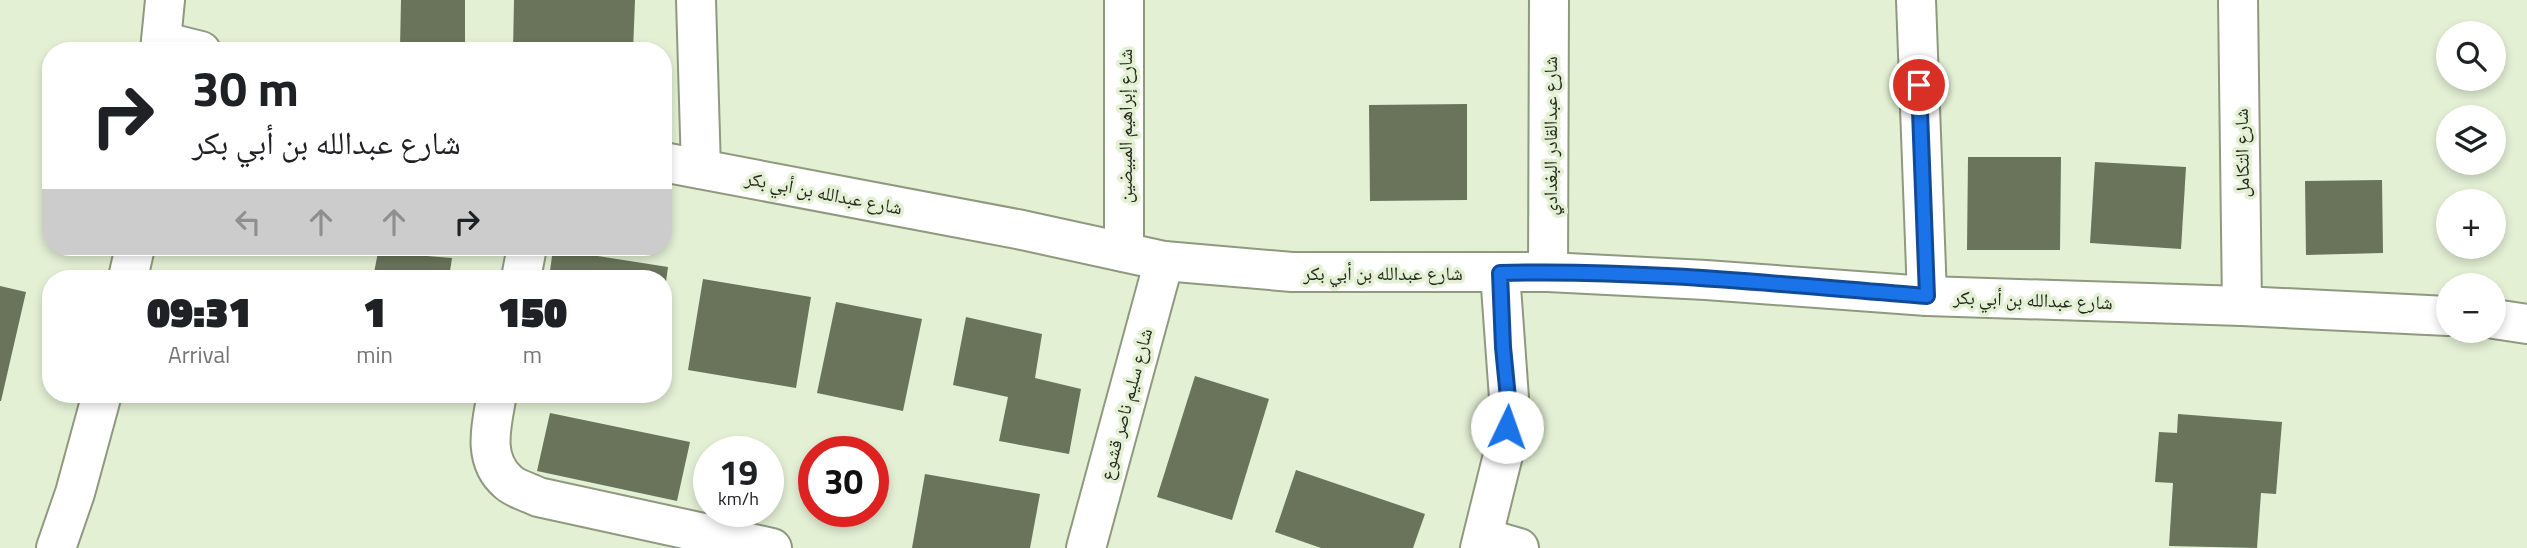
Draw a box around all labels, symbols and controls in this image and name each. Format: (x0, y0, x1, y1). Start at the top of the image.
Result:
map controls (2436, 21, 2506, 343)
button: search (2436, 21, 2506, 91)
street label: شارع إبراهيم المبيضين (1110, 49, 1139, 203)
text: 30 m (192, 50, 299, 125)
pin (1889, 55, 1949, 115)
street label: شارع عبدالقادر البغدادي (1535, 56, 1565, 216)
icon: arrive (1900, 66, 1938, 104)
icon: right (77, 70, 168, 161)
button: layers (2436, 105, 2506, 175)
street label: شارع التكامل (2226, 108, 2256, 198)
text: شارع عبدالله بن أبي بكر (192, 118, 461, 166)
street label: شارع عبدالله بن أبي بكر (742, 162, 905, 223)
button: + (2436, 189, 2506, 259)
icon: left (229, 203, 267, 241)
icon: ahead (302, 203, 340, 241)
icon: ahead (375, 203, 413, 241)
icon: right (448, 203, 486, 241)
street label: شارع عبدالله بن أبي بكر (1302, 258, 1463, 288)
button: − (2436, 273, 2506, 343)
text: 09:31 (147, 279, 251, 343)
text: 1 (363, 279, 386, 343)
text: 150 (498, 279, 567, 343)
street label: شارع عبدالله بن أبي بكر (1952, 282, 2113, 318)
street label: شارع سليم ناصر قشوع (1091, 325, 1159, 483)
text: Arrival (168, 337, 230, 372)
text: min (356, 337, 393, 372)
text: m (523, 337, 542, 372)
position arrow (1470, 390, 1544, 464)
speed limit sign: 30 (798, 436, 889, 527)
text: 19 (719, 445, 758, 499)
text: km/h (718, 485, 759, 512)

